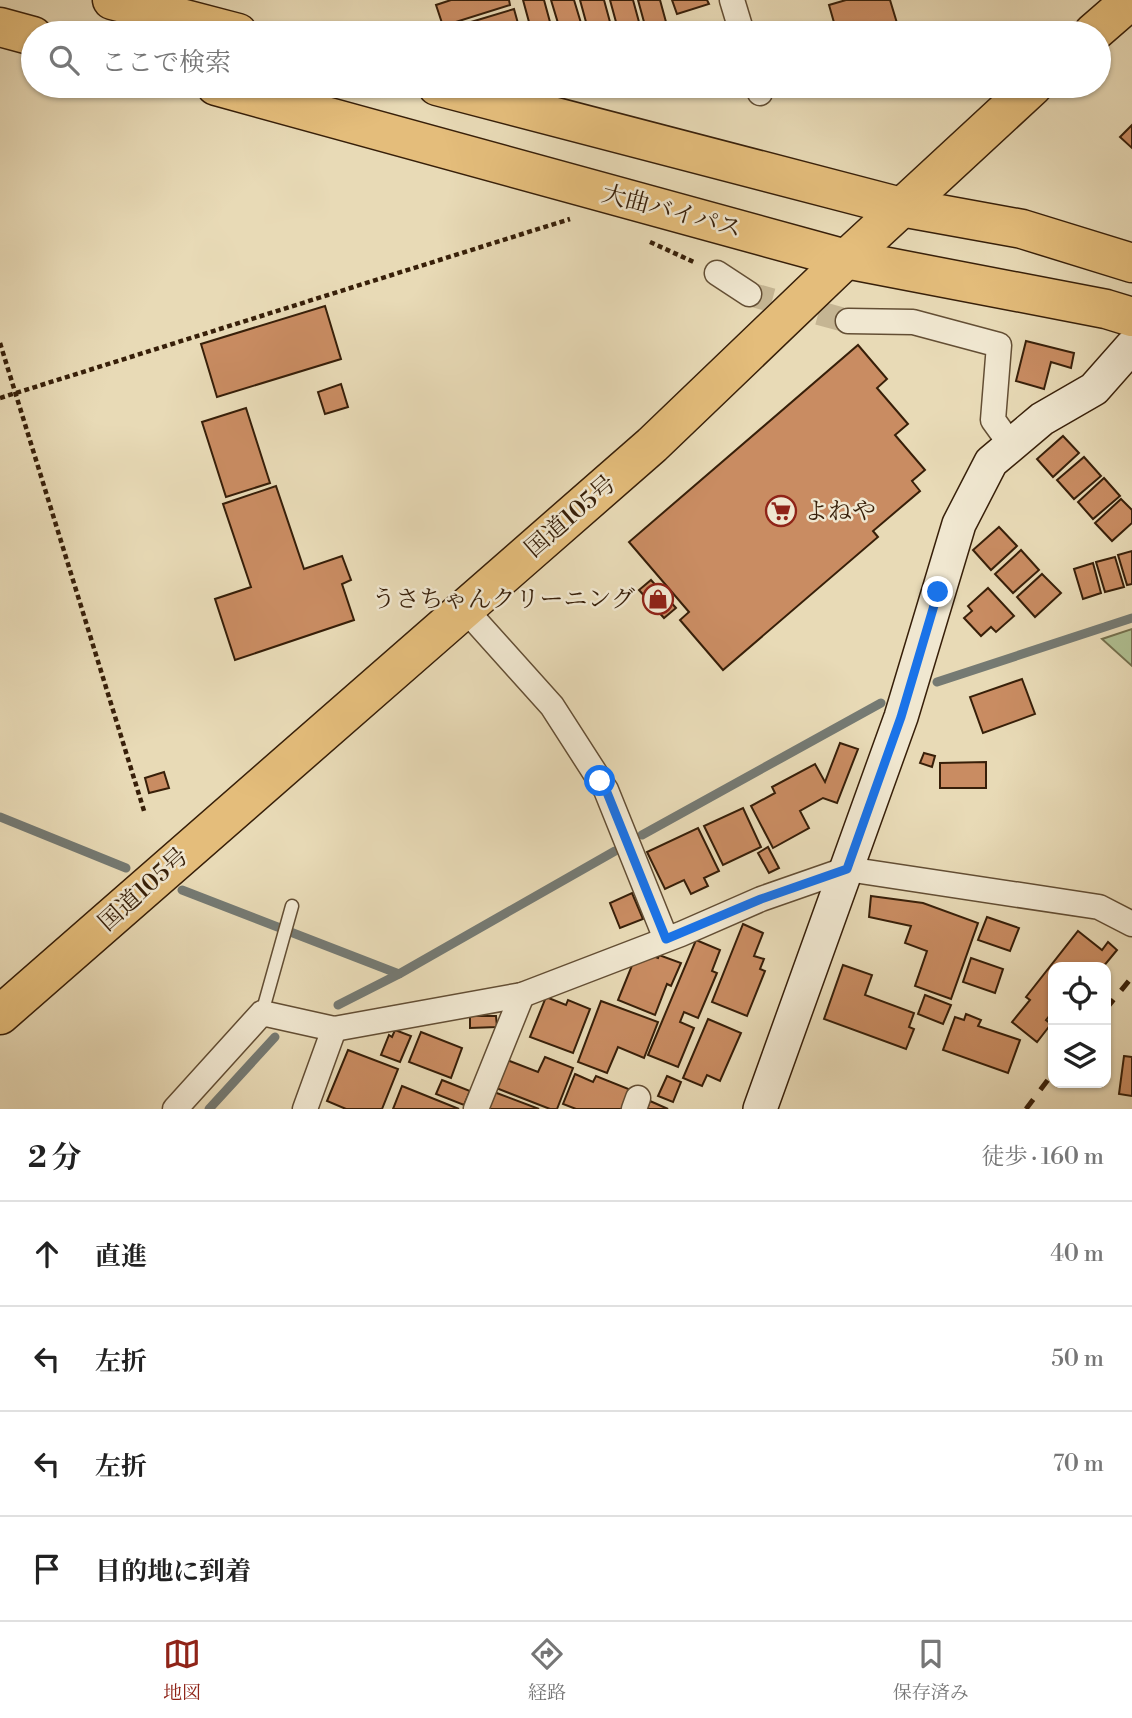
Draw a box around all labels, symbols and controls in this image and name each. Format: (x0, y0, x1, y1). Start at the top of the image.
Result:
search box (21, 21, 1111, 98)
icon: search (45, 41, 83, 79)
text: ここで検索 (101, 47, 231, 79)
street label: 大曲バイパス (599, 179, 745, 245)
street label: 国道105号 (519, 469, 622, 564)
supermarket icon: よねや (764, 494, 798, 528)
place label: よねや (804, 497, 876, 527)
route end (922, 576, 953, 607)
shop icon: うさちゃんクリーニング (641, 582, 675, 616)
place label: うさちゃんクリーニング (371, 585, 635, 615)
route start (584, 765, 615, 796)
street label: 国道105号 (92, 842, 195, 938)
map controls (1048, 962, 1111, 1088)
button: locate (1048, 962, 1111, 1025)
button: layers (1048, 1025, 1111, 1088)
text: 2 分 (28, 1139, 82, 1177)
text: 徒歩 · 160 m (982, 1143, 1104, 1171)
icon: ahead (28, 1235, 66, 1273)
text: 40 m (1050, 1240, 1104, 1268)
text: 直進 (95, 1241, 147, 1273)
icon: left (28, 1340, 66, 1378)
text: 50 m (1051, 1345, 1104, 1373)
text: 左折 (95, 1346, 147, 1378)
icon: left (28, 1445, 66, 1483)
text: 70 m (1053, 1450, 1104, 1478)
text: 左折 (95, 1451, 147, 1483)
icon: arrive (28, 1550, 66, 1588)
text: 目的地に到着 (95, 1556, 251, 1588)
tab: 地図 (163, 1635, 201, 1705)
tab: 経路 (528, 1635, 566, 1705)
tab: 保存済み (893, 1635, 969, 1705)

